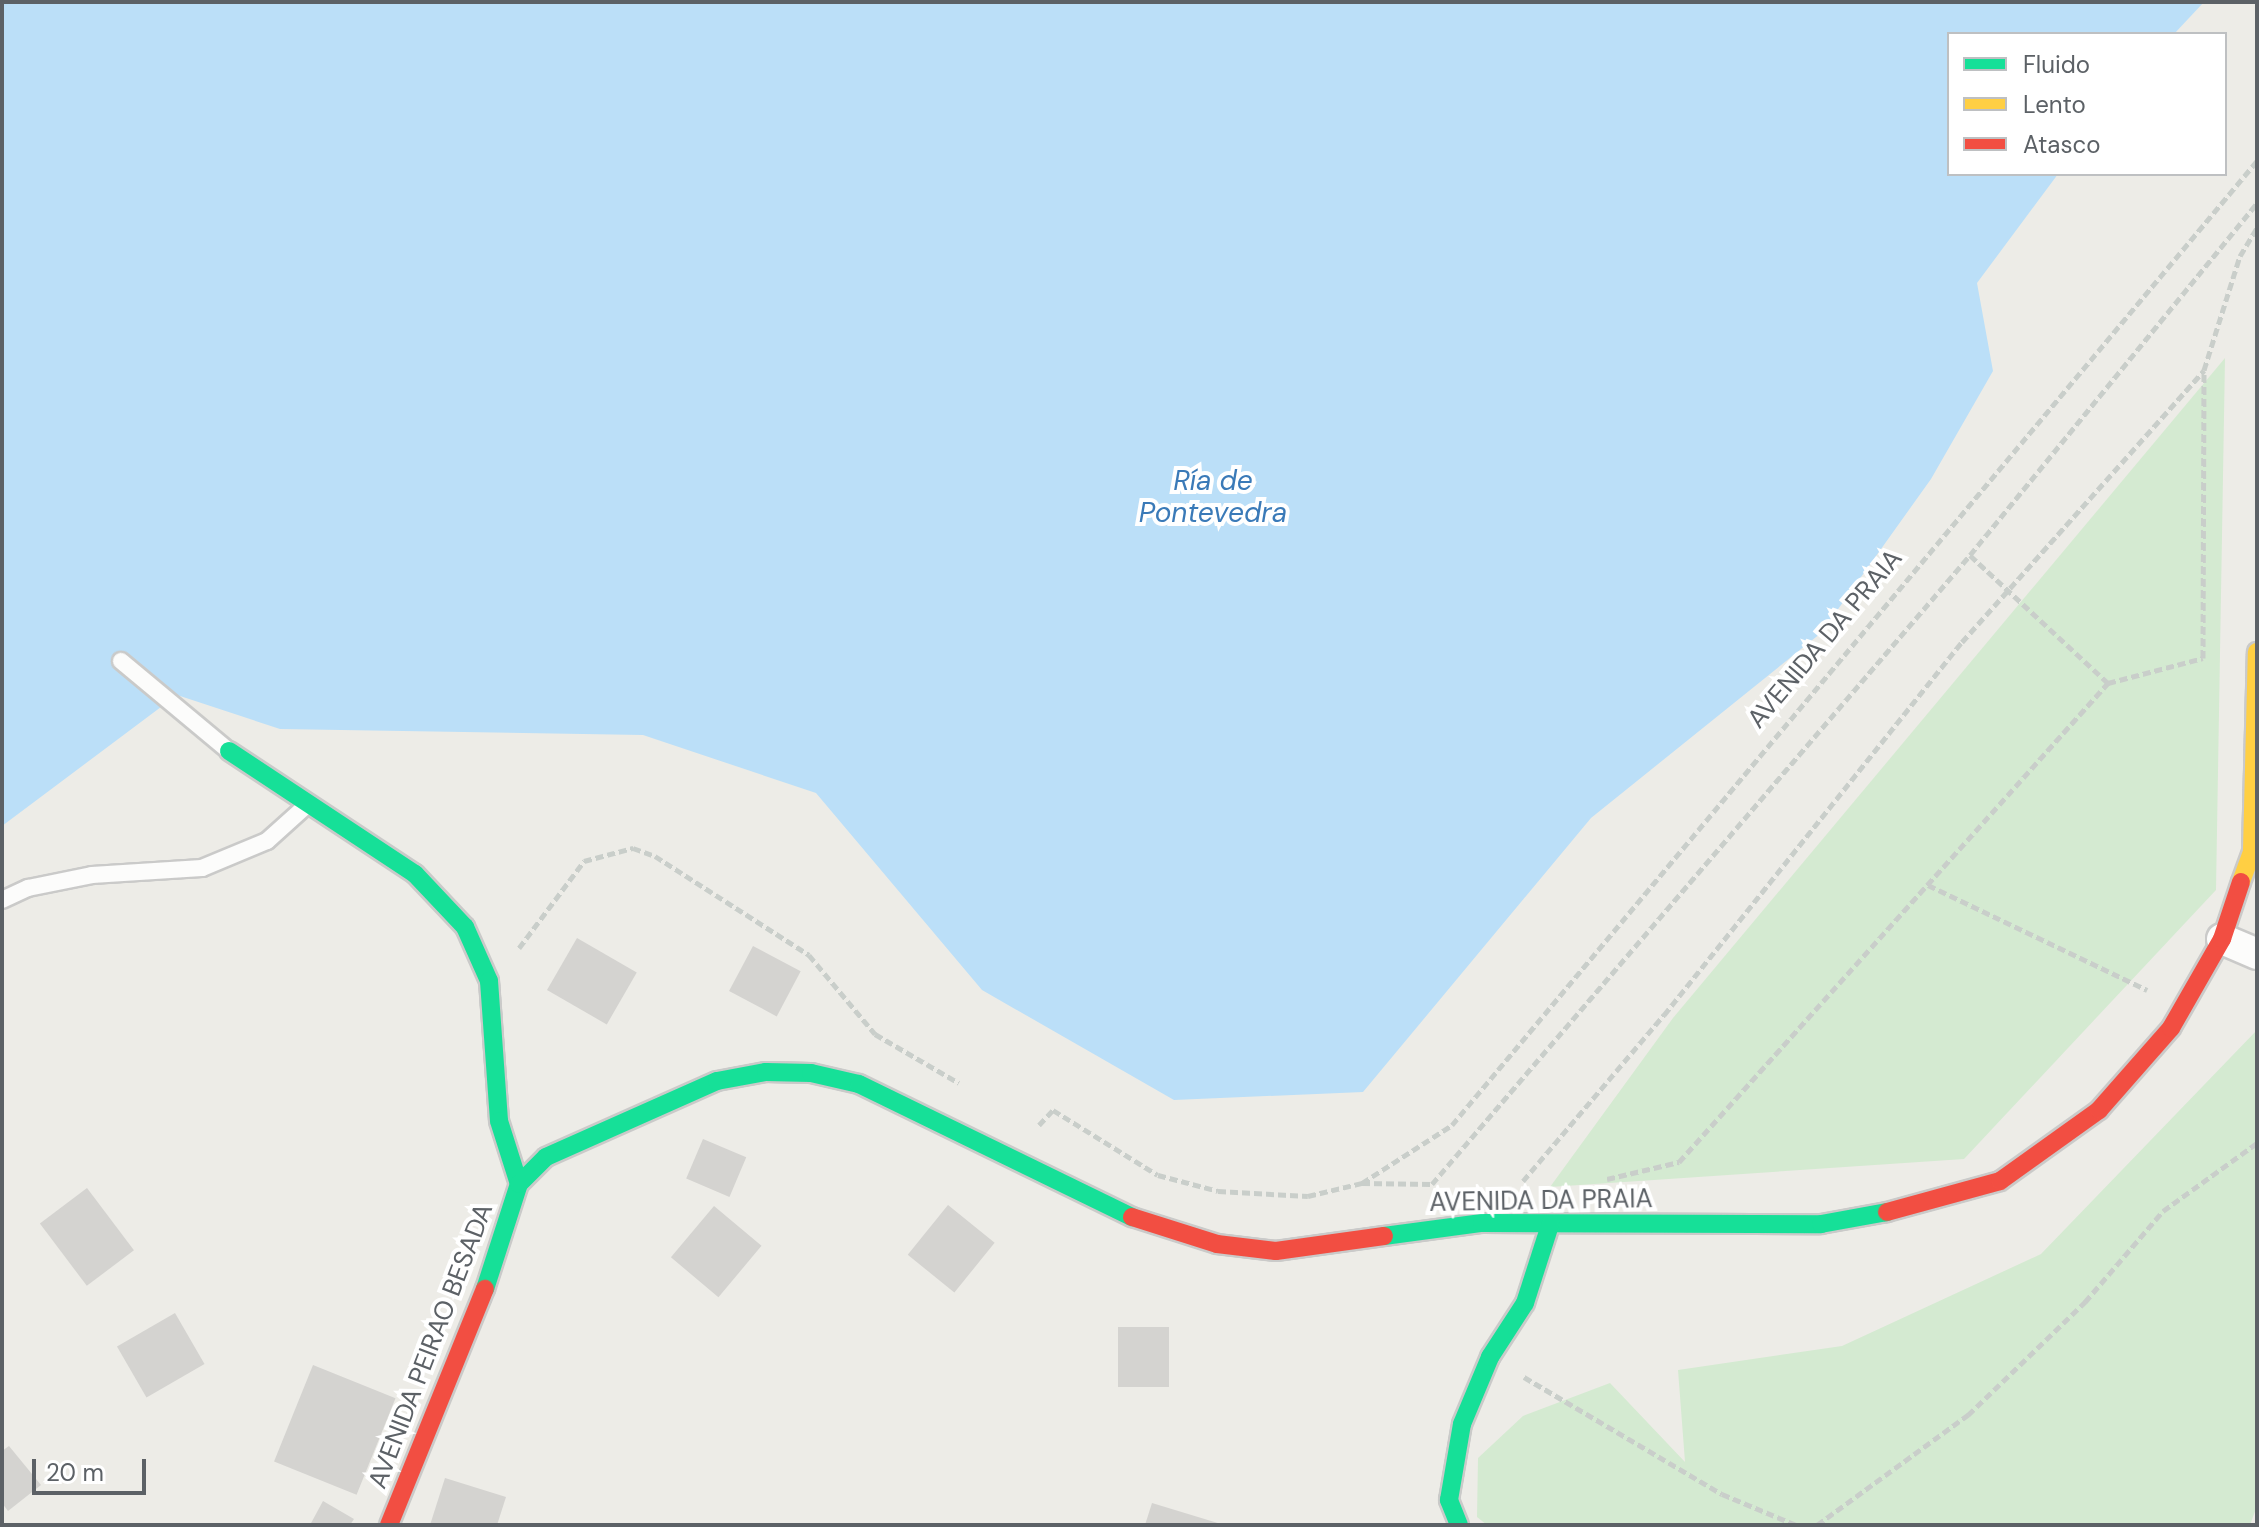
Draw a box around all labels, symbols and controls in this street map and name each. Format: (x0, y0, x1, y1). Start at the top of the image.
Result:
legend (1947, 32, 2227, 176)
text: Fluido (2023, 49, 2090, 80)
text: Lento (2023, 89, 2086, 120)
text: Atasco (2023, 129, 2100, 160)
water label: Ría de Pontevedra (1139, 464, 1287, 530)
street label: AVENIDA DA PRAIA (1741, 543, 1909, 735)
street label: AVENIDA DA PRAIA (1429, 1183, 1653, 1219)
street label: AVENIDA PEIRAO BESADA (362, 1199, 500, 1493)
scale bar (36, 1443, 150, 1493)
text: 20 m (46, 1457, 104, 1488)

